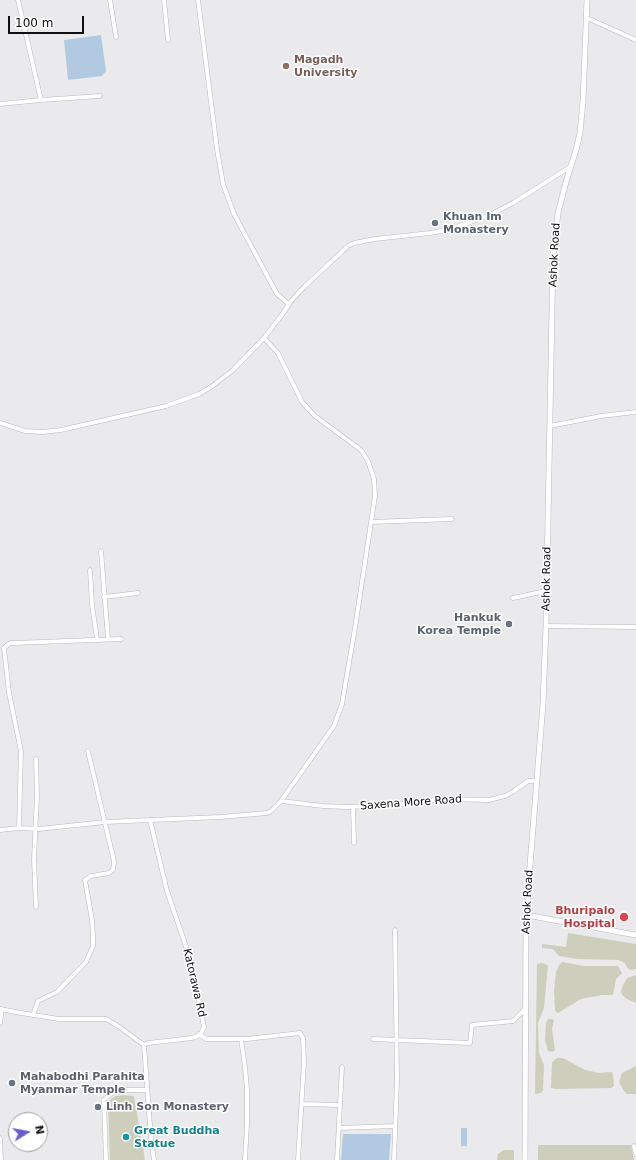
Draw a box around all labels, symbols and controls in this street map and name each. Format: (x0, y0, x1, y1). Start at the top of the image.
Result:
scale bar (10, 8, 86, 34)
text: 100 m (15, 16, 53, 30)
place label: Magadh University (294, 53, 357, 79)
marker: Magadh University (281, 61, 291, 71)
place label: Khuan Im Monastery (443, 210, 509, 236)
marker: Khuan Im Monastery (430, 218, 440, 228)
street label: Ashok Road (547, 222, 563, 288)
street label: Ashok Road (540, 547, 554, 611)
place label: Hankuk Korea Temple (417, 611, 501, 637)
marker: Hankuk Korea Temple (504, 619, 514, 629)
street label: Saxena More Road (360, 793, 462, 813)
street label: Ashok Road (520, 869, 536, 935)
place label: Bhuripalo Hospital (555, 904, 615, 930)
marker: Bhuripalo Hospital (618, 911, 630, 923)
street label: Katorawa Rd (180, 947, 208, 1019)
place label: Mahabodhi Parahita Myanmar Temple (20, 1070, 145, 1096)
marker: Mahabodhi Parahita Myanmar Temple (7, 1078, 17, 1088)
place label: Linh Son Monastery (106, 1100, 229, 1114)
marker: Linh Son Monastery (93, 1102, 103, 1112)
north arrow (8, 1112, 48, 1152)
text: N (32, 1124, 47, 1136)
place label: Great Buddha Statue (134, 1124, 220, 1150)
marker: Great Buddha Statue (121, 1132, 131, 1142)

